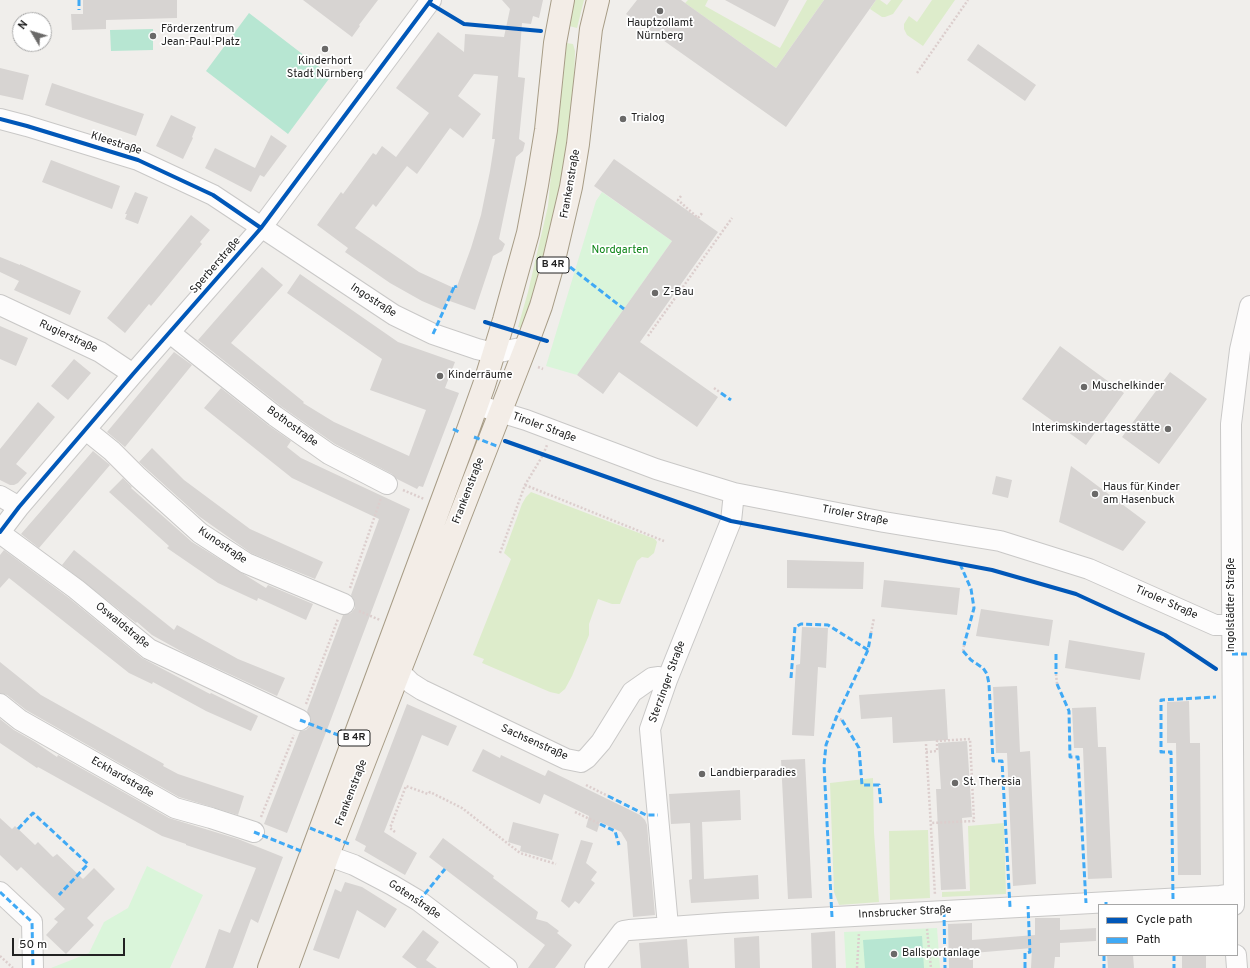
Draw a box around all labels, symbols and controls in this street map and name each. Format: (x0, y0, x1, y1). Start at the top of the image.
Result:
marker: Hauptzollamt Nürnberg (655, 6, 665, 16)
north arrow (12, 12, 52, 52)
place label: Hauptzollamt Nürnberg (627, 17, 693, 43)
text: N (15, 18, 31, 33)
place label: Förderzentrum Jean-Paul-Platz (161, 23, 240, 49)
marker: Förderzentrum Jean-Paul-Platz (148, 31, 158, 41)
marker: Kinderhort Stadt Nürnberg (320, 44, 330, 54)
place label: Kinderhort Stadt Nürnberg (287, 55, 363, 81)
place label: Trialog (631, 112, 665, 126)
marker: Trialog (618, 114, 628, 124)
street label: Kleestraße (89, 130, 143, 158)
street label: Frankenstraße (558, 148, 584, 220)
street label: Sperberstraße (188, 235, 244, 297)
park label: Nordgarten (592, 244, 648, 258)
road number: B 4R (537, 257, 569, 273)
street label: Ingostraße (348, 281, 398, 321)
place label: Z-Bau (663, 286, 694, 300)
marker: Z-Bau (650, 288, 660, 298)
street label: Rugierstraße (37, 318, 99, 356)
place label: Kinderräume (448, 369, 512, 383)
marker: Kinderräume (435, 371, 445, 381)
place label: Muschelkinder (1092, 380, 1164, 394)
marker: Muschelkinder (1079, 382, 1089, 392)
street label: Bothostraße (264, 404, 320, 450)
street label: Tiroler Straße (510, 410, 578, 446)
place label: Interimskindertagesstätte (1032, 422, 1160, 436)
marker: Interimskindertagesstätte (1163, 424, 1173, 434)
street label: Frankenstraße (450, 456, 488, 526)
place label: Haus für Kinder am Hasenbuck (1103, 481, 1180, 507)
marker: Haus für Kinder am Hasenbuck (1090, 489, 1100, 499)
street label: Tiroler Straße (821, 503, 889, 529)
street label: Kunostraße (195, 525, 249, 567)
street label: Ingolstädter Straße (1225, 558, 1239, 652)
street label: Tiroler Straße (1133, 583, 1199, 623)
street label: Oswaldstraße (92, 600, 152, 652)
street label: Sterzinger Straße (647, 639, 689, 725)
street label: Sachsenstraße (498, 722, 570, 764)
road number: B 4R (338, 730, 370, 746)
street label: Eckhardstraße (88, 755, 156, 801)
street label: Frankenstraße (333, 758, 371, 828)
place label: Landbierparadies (710, 767, 796, 781)
marker: Landbierparadies (697, 769, 707, 779)
place label: St. Theresia (963, 776, 1021, 790)
marker: St. Theresia (950, 778, 960, 788)
street label: Gotenstraße (385, 878, 443, 922)
street label: Innsbrucker Straße (858, 904, 952, 922)
legend (1098, 904, 1238, 956)
text: Cycle path (1136, 912, 1193, 928)
scale bar (14, 930, 127, 956)
text: Path (1136, 932, 1161, 948)
text: 50 m (19, 937, 47, 953)
place label: Ballsportanlage (902, 947, 980, 961)
marker: Ballsportanlage (889, 949, 899, 959)

